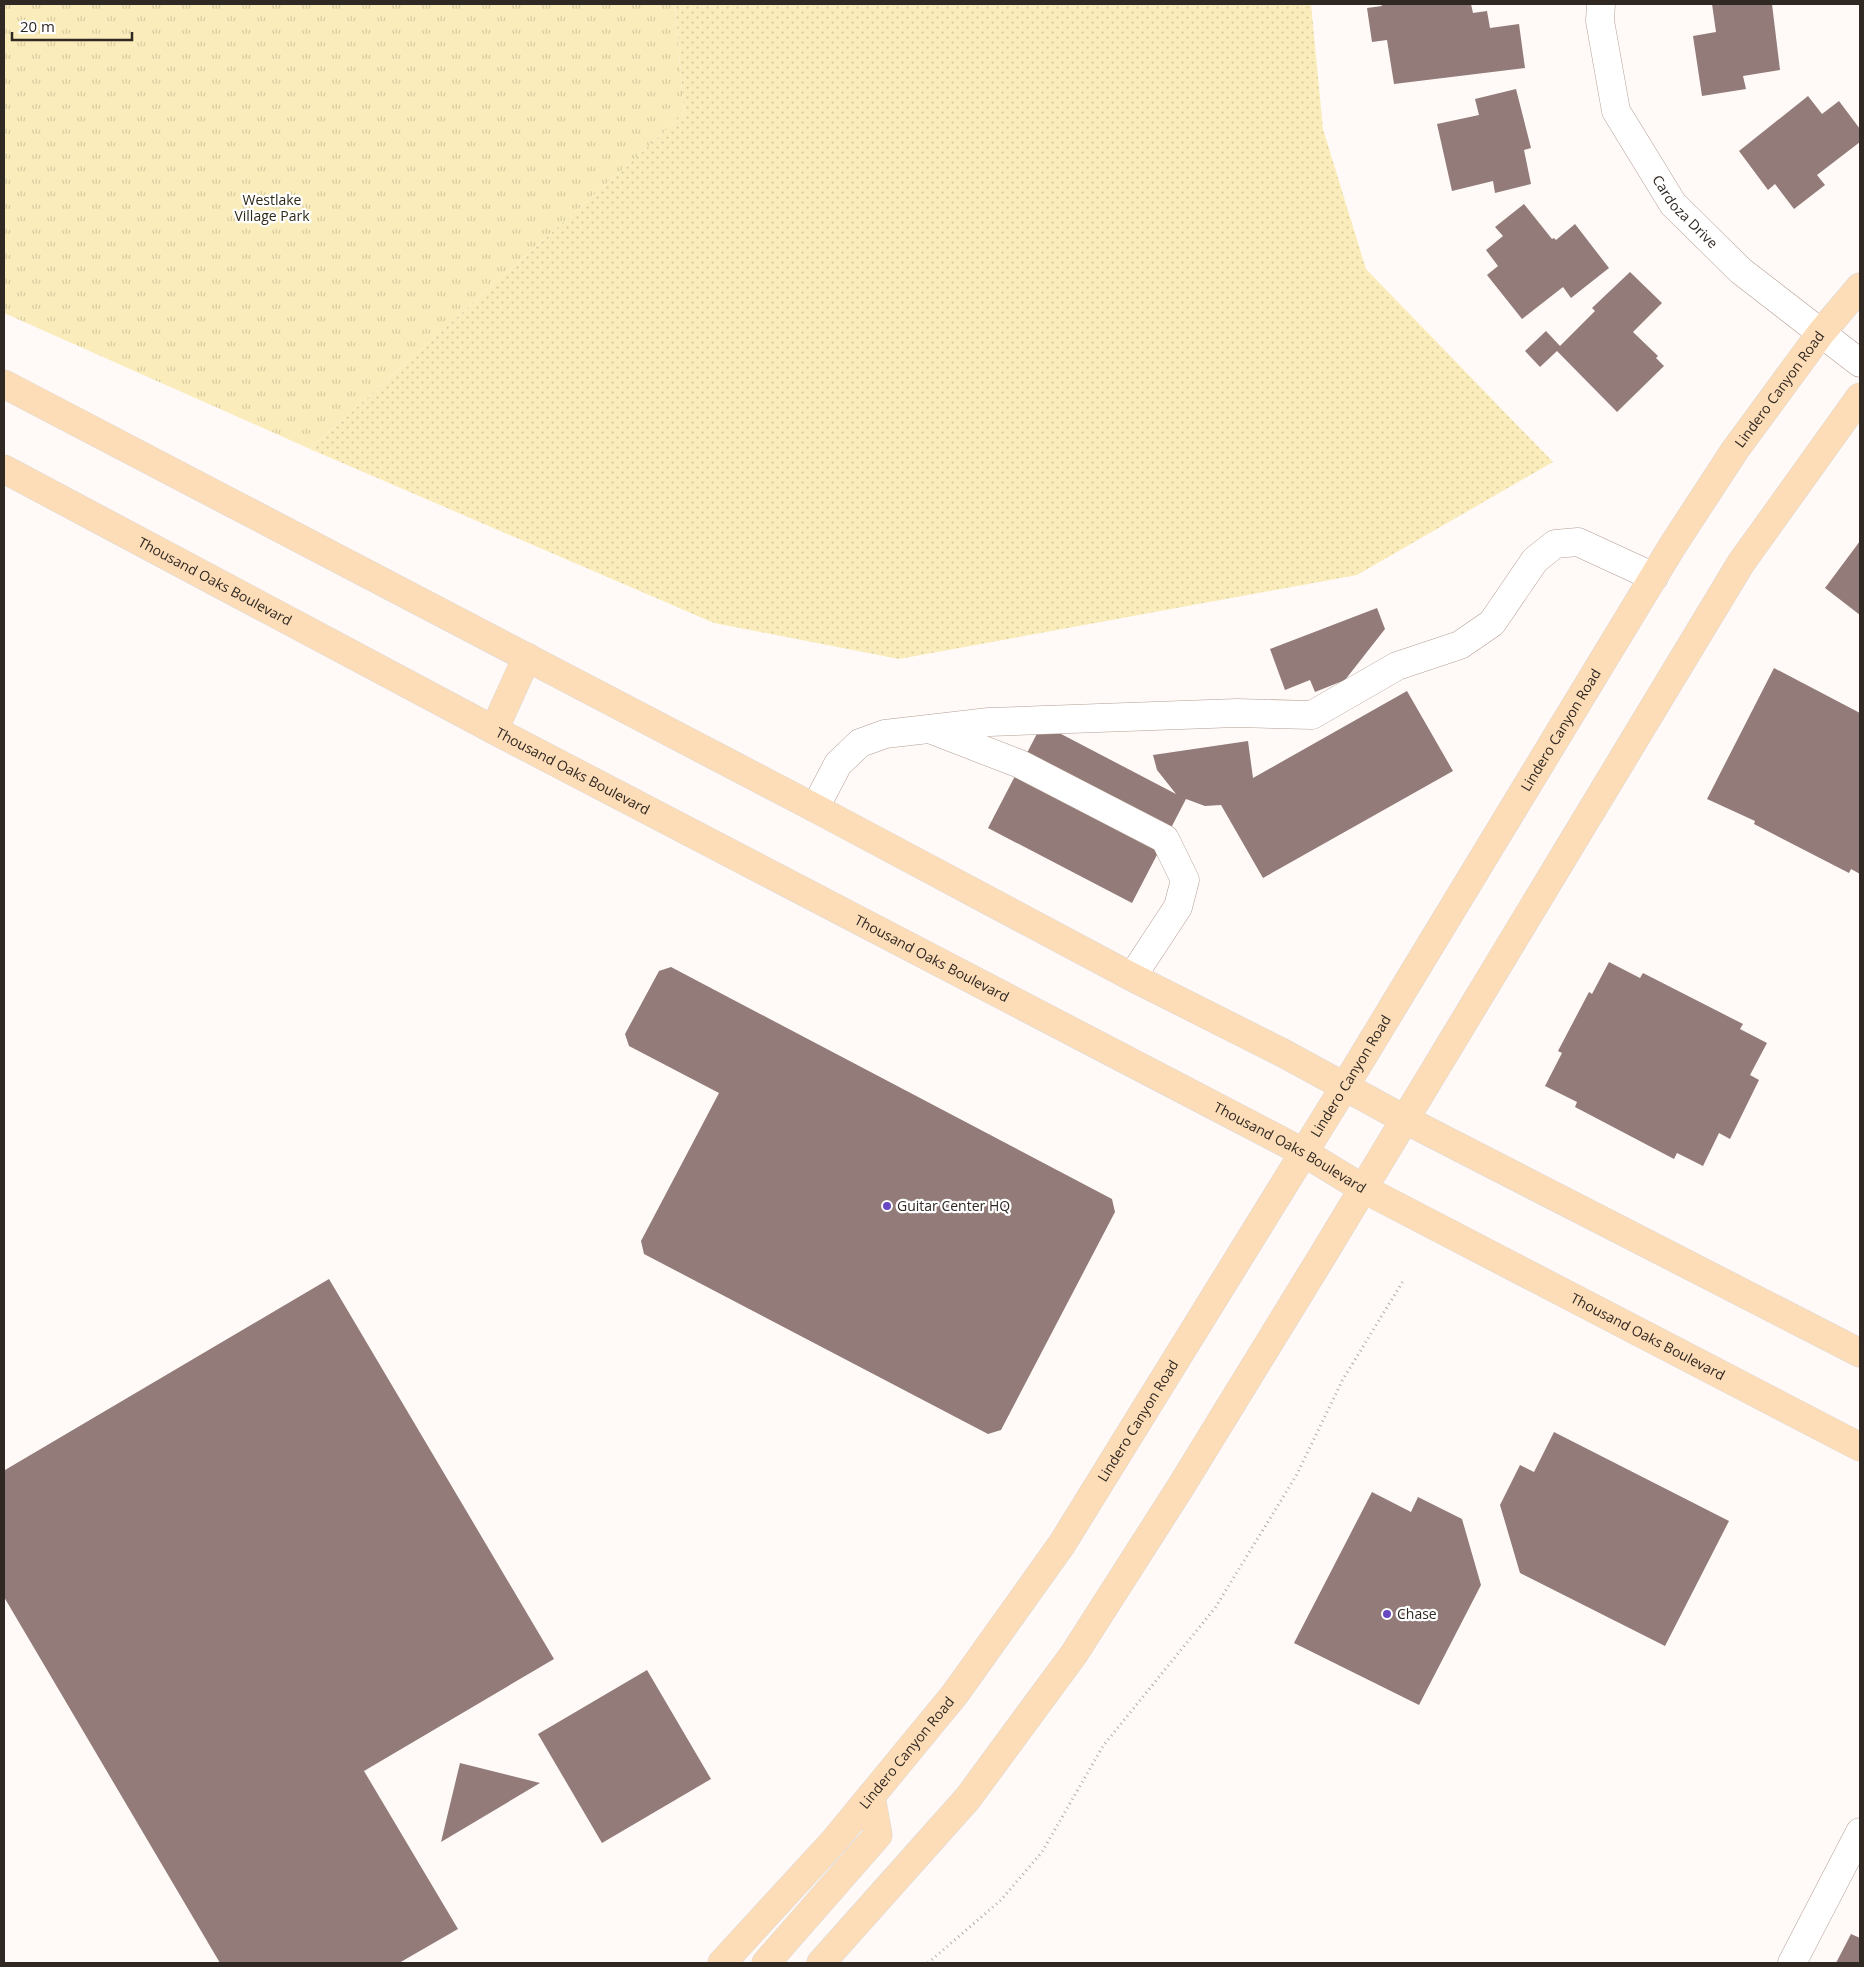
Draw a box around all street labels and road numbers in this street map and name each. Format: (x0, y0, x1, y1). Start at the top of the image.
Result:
street label: Cardoza Drive (1648, 171, 1722, 252)
street label: Lindero Canyon Road (1730, 327, 1828, 451)
street label: Thousand Oaks Boulevard (135, 532, 295, 630)
street label: Lindero Canyon Road (1516, 665, 1605, 794)
street label: Thousand Oaks Boulevard (493, 723, 653, 819)
street label: Thousand Oaks Boulevard (852, 910, 1012, 1006)
street label: Lindero Canyon Road (1306, 1011, 1395, 1141)
street label: Thousand Oaks Boulevard (1211, 1097, 1370, 1197)
street label: Thousand Oaks Boulevard (1568, 1288, 1729, 1384)
street label: Lindero Canyon Road (1093, 1356, 1183, 1485)
street label: Lindero Canyon Road (855, 1692, 958, 1813)

